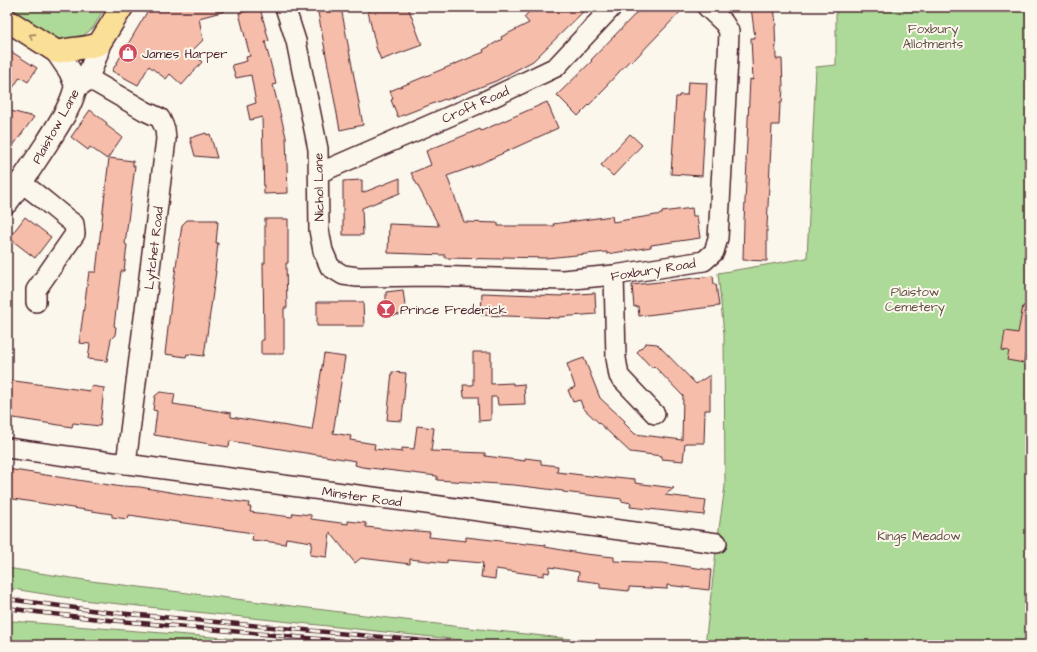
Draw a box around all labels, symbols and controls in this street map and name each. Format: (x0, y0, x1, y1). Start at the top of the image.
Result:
park label: Foxbury Allotments (903, 20, 964, 53)
one-way arrow (29, 34, 36, 41)
shop icon: James Harper (117, 42, 139, 64)
place label: James Harper (142, 45, 227, 63)
street label: Croft Road (439, 82, 512, 128)
street label: Plaistow Lane (28, 86, 84, 167)
street label: Nichol Lane (309, 153, 329, 221)
street label: Lytchet Road (140, 205, 169, 291)
street label: Foxbury Road (609, 254, 697, 287)
park label: Plaistow Cemetery (885, 283, 945, 317)
bar icon: Prince Frederick (375, 298, 397, 320)
place label: Prince Frederick (400, 301, 507, 319)
street label: Minster Road (321, 482, 403, 512)
park label: Kings Meadow (877, 527, 961, 546)

